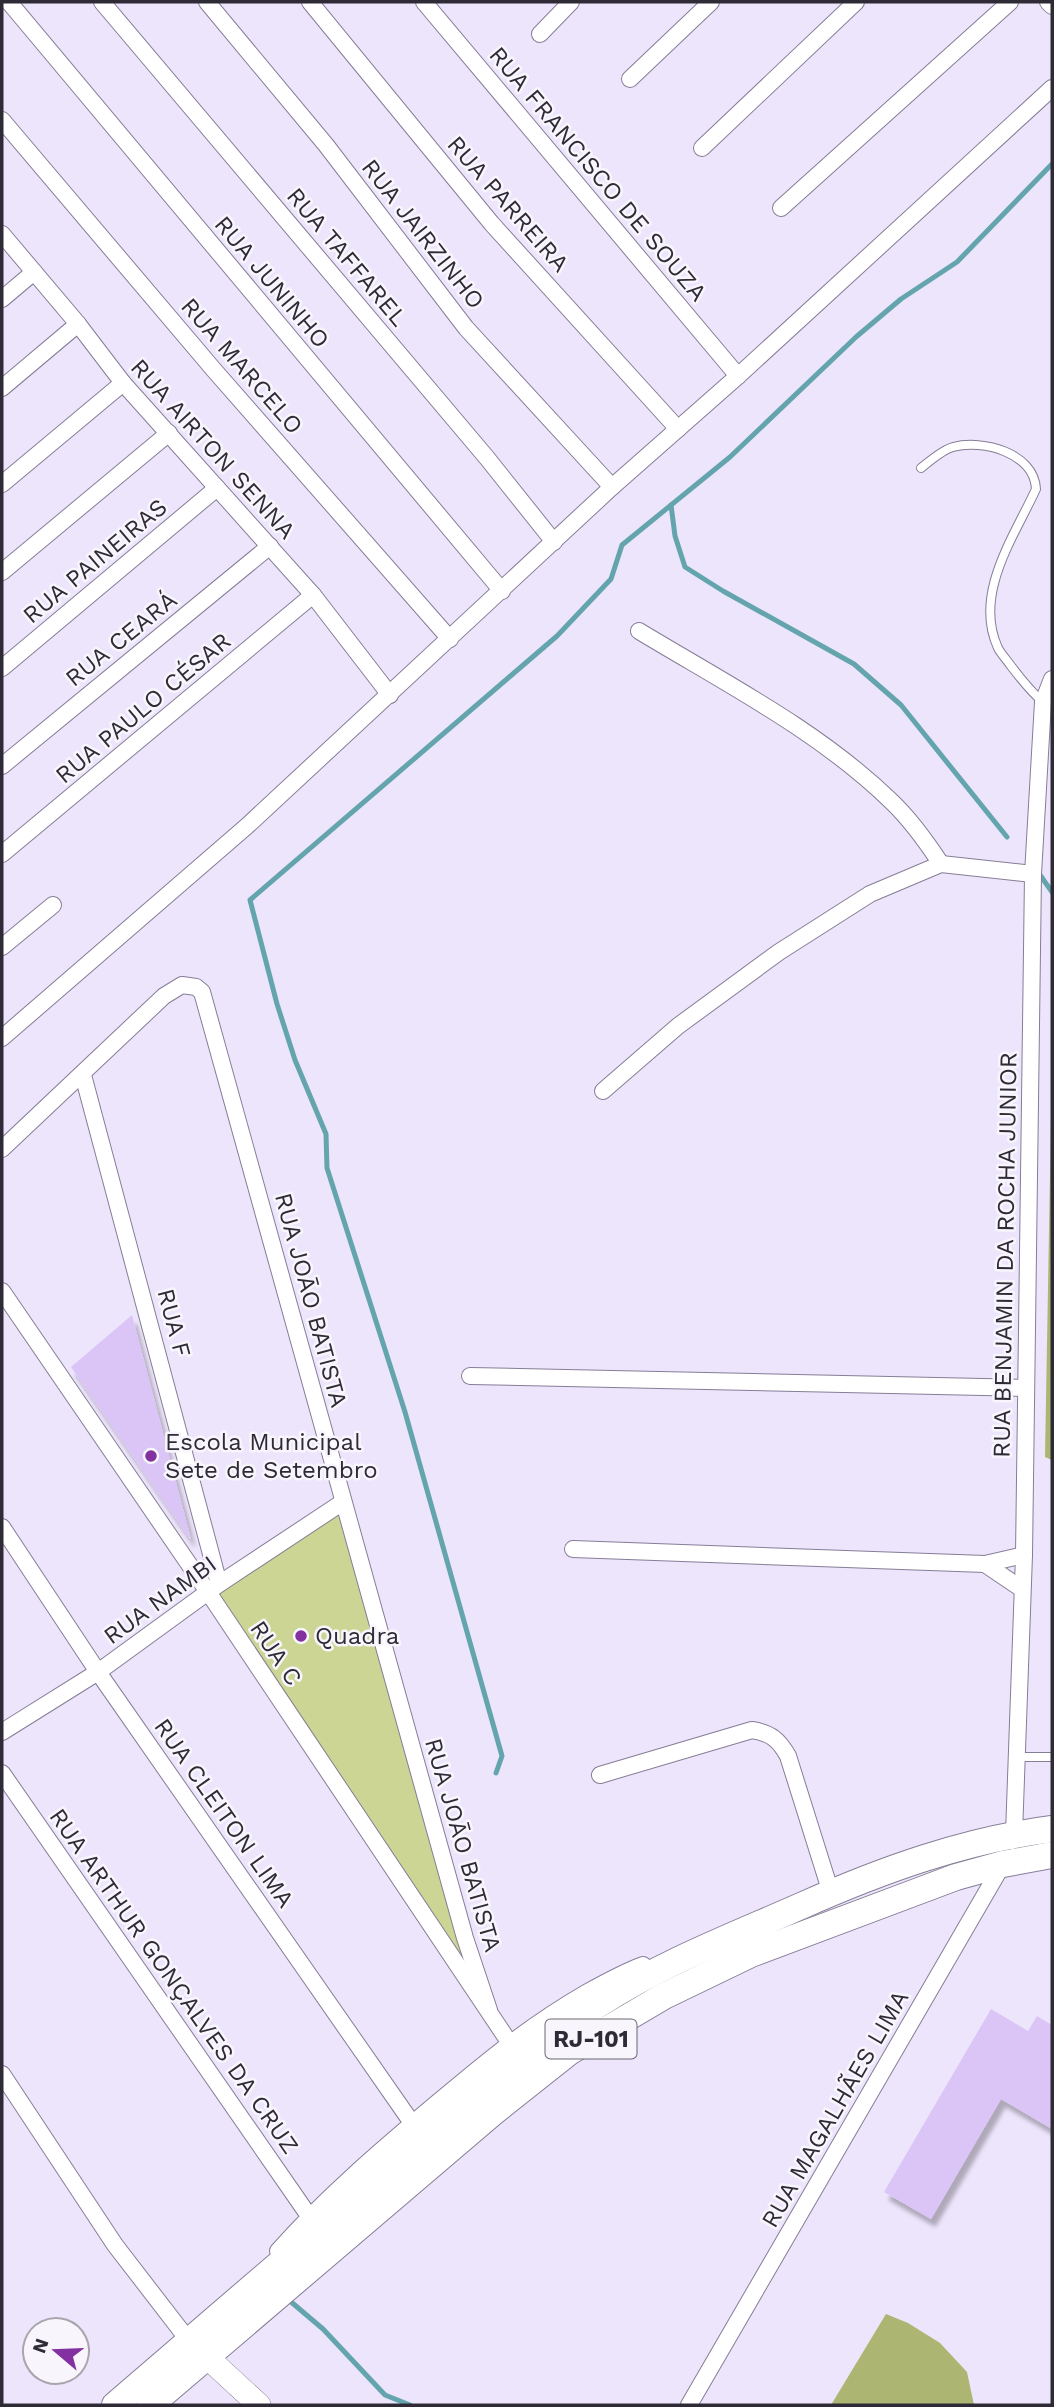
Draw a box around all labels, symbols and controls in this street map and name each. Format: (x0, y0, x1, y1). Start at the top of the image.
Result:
street label: RUA FRANCISCO DE SOUZA (483, 41, 713, 307)
street label: RUA PARREIRA (441, 130, 575, 278)
street label: RUA JAIRZINHO (356, 154, 490, 314)
street label: RUA TAFFAREL (281, 182, 413, 332)
street label: RUA JUNINHO (209, 210, 335, 354)
street label: RUA MARCELO (175, 292, 309, 440)
street label: RUA AIRTON SENNA (125, 353, 301, 545)
street label: RUA PAINEIRAS (17, 493, 173, 629)
street label: RUA CEARÁ (60, 586, 182, 692)
street label: RUA PAULO CÉSAR (50, 627, 236, 789)
street label: RUA BENJAMIN DA ROCHA JUNIOR (987, 1052, 1023, 1458)
street label: RUA JOĀO BATISTA (269, 1190, 353, 1410)
street label: RUA F (151, 1286, 197, 1360)
place label: Escola Municipal Sete de Setembro (165, 1428, 378, 1484)
marker: Escola Municipal Sete de Setembro (143, 1448, 159, 1464)
street label: RUA NAMBI (98, 1550, 222, 1650)
street label: RUA C (244, 1615, 308, 1691)
place label: Quadra (315, 1622, 399, 1650)
marker: Quadra (293, 1628, 309, 1644)
street label: RUA CLEITON LIMA (148, 1713, 300, 1913)
street label: RUA JOĀO BATISTA (419, 1735, 507, 1955)
street label: RUA ARTHUR GONÇALVES DA CRUZ (44, 1803, 304, 2159)
street label: RUA MAGALHÃES LIMA (756, 1985, 914, 2232)
road number: RJ-101 (546, 2020, 636, 2058)
north arrow (21, 2316, 91, 2386)
text: N (27, 2335, 54, 2356)

